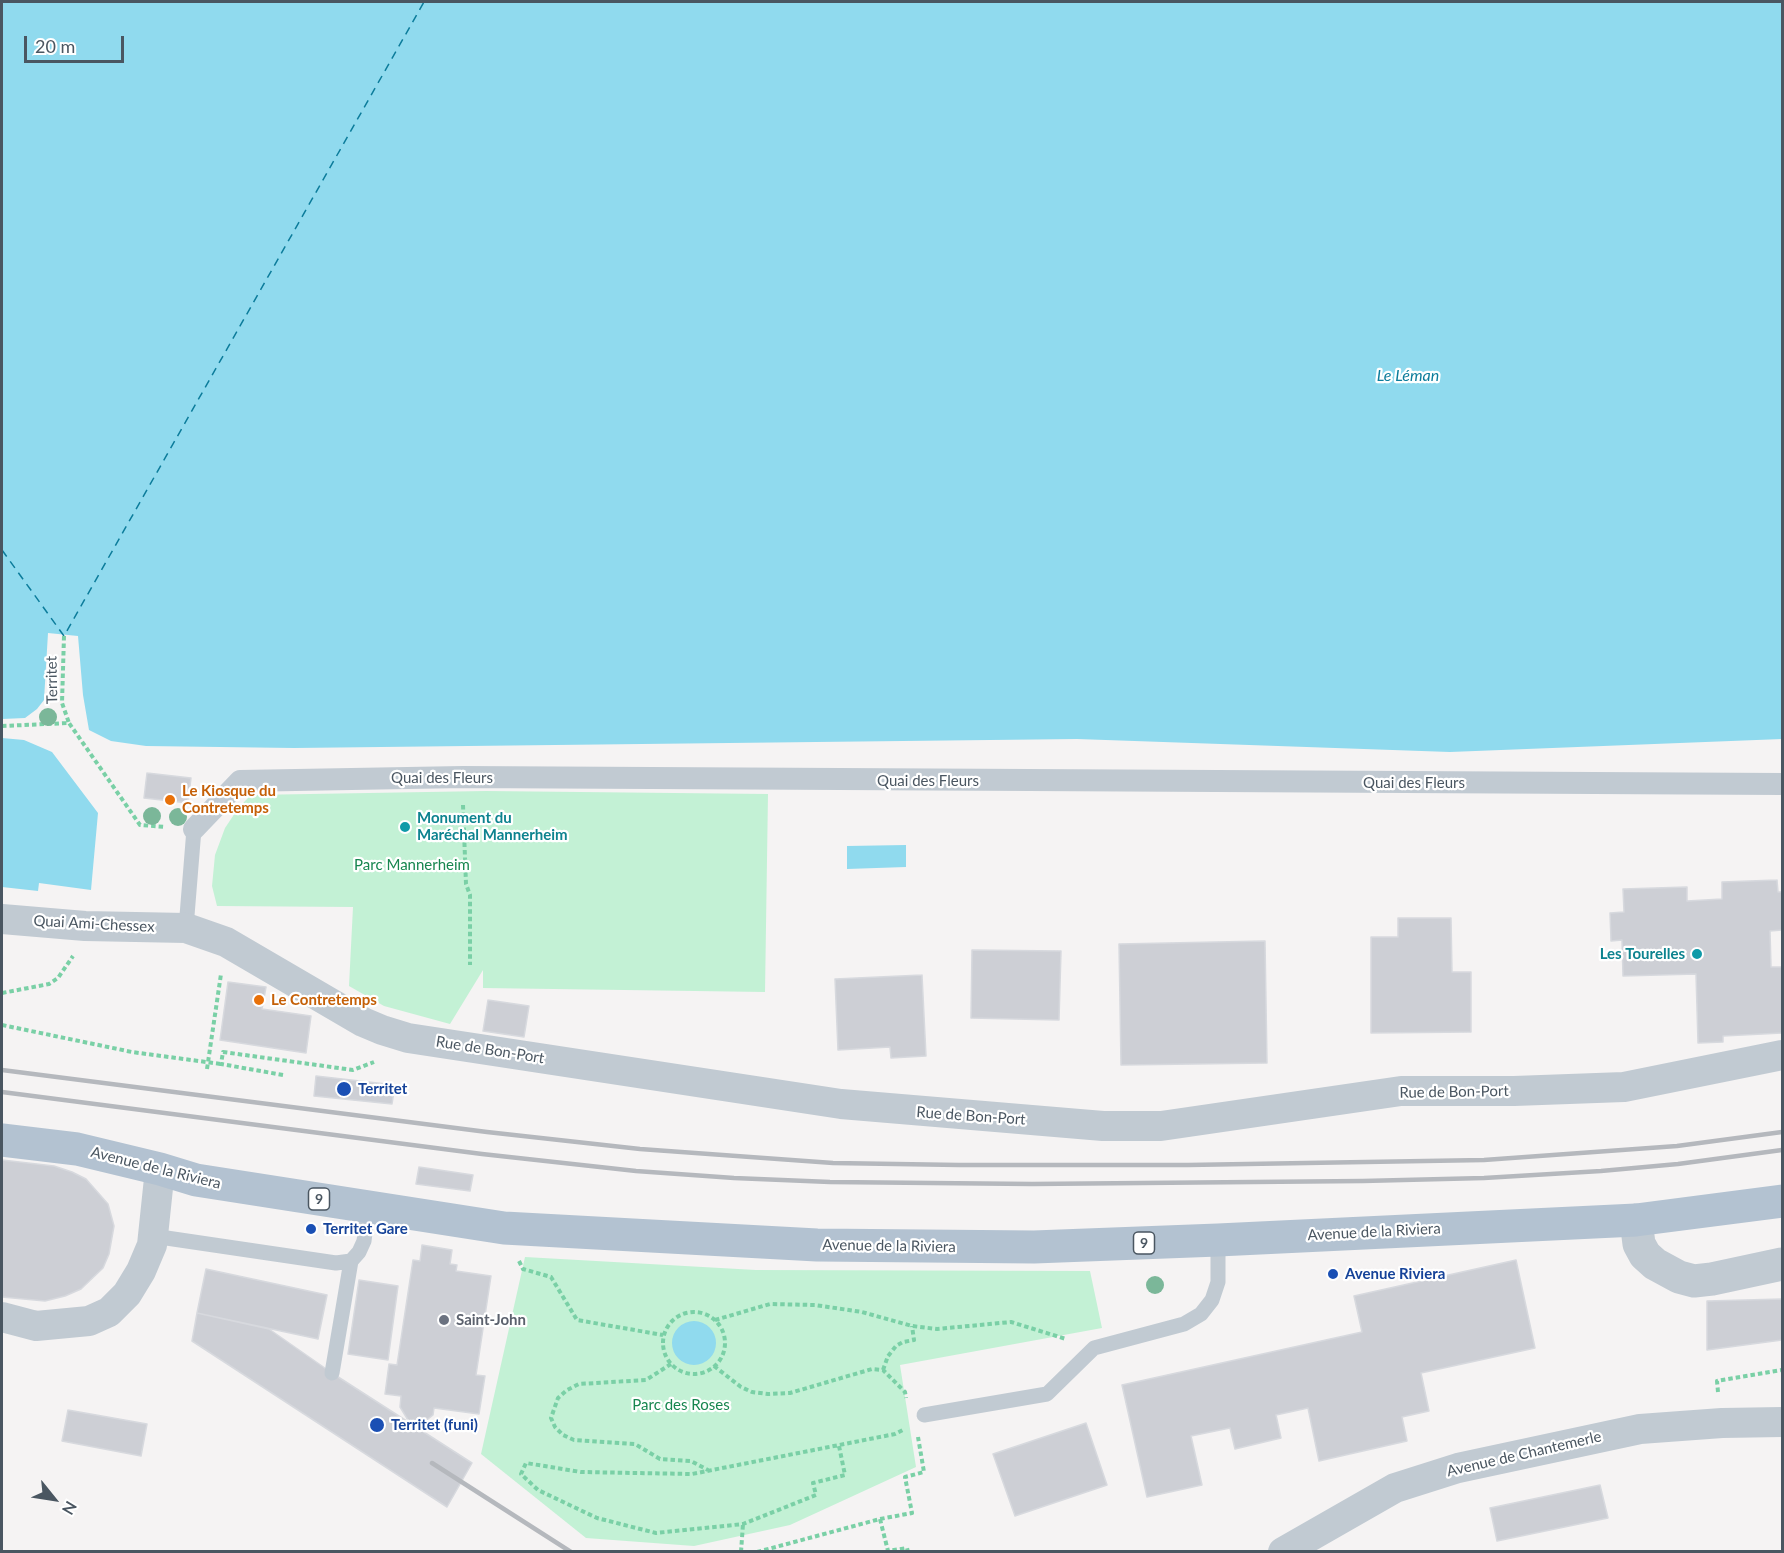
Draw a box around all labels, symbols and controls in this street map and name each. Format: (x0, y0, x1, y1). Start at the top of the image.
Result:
scale bar (27, 24, 128, 62)
text: 20 m (35, 35, 75, 57)
water label: Le Léman (1377, 366, 1439, 386)
street label: Territet (43, 656, 61, 704)
street label: Quai des Fleurs (391, 769, 493, 787)
street label: Quai des Fleurs (877, 772, 979, 790)
street label: Quai des Fleurs (1363, 774, 1465, 792)
place label: Le Kiosque du Contretemps (182, 782, 276, 817)
marker: Le Kiosque du Contretemps (163, 793, 177, 807)
place label: Monument du Maréchal Mannerheim (417, 809, 568, 844)
marker: Monument du Maréchal Mannerheim (398, 820, 412, 834)
park label: Parc Mannerheim (354, 856, 470, 874)
street label: Quai Ami-Chessex (33, 912, 155, 936)
place label: Les Tourelles (1600, 945, 1685, 963)
marker: Les Tourelles (1690, 947, 1704, 961)
place label: Le Contretemps (271, 991, 377, 1009)
marker: Le Contretemps (252, 993, 266, 1007)
street label: Rue de Bon-Port (435, 1033, 545, 1067)
marker: Territet (335, 1080, 353, 1098)
place label: Territet (358, 1080, 407, 1098)
street label: Rue de Bon-Port (1399, 1082, 1509, 1102)
street label: Rue de Bon-Port (916, 1103, 1026, 1129)
street label: Avenue de la Riviera (89, 1143, 223, 1193)
road number: 9 (308, 1188, 330, 1210)
place label: Territet Gare (323, 1220, 408, 1238)
street label: Avenue de la Riviera (1307, 1220, 1441, 1244)
marker: Territet Gare (304, 1222, 318, 1236)
road number: 9 (1134, 1232, 1154, 1254)
street label: Avenue de la Riviera (822, 1236, 956, 1256)
place label: Avenue Riviera (1345, 1265, 1445, 1283)
marker: Avenue Riviera (1326, 1267, 1340, 1281)
place label: Saint-John (456, 1311, 526, 1329)
marker: Saint-John (437, 1313, 451, 1327)
park label: Parc des Roses (632, 1396, 730, 1414)
marker: Territet (funi) (368, 1416, 386, 1434)
place label: Territet (funi) (391, 1416, 478, 1434)
street label: Avenue de Chantemerle (1445, 1427, 1603, 1481)
north arrow (24, 1469, 84, 1529)
text: N (59, 1498, 81, 1518)

